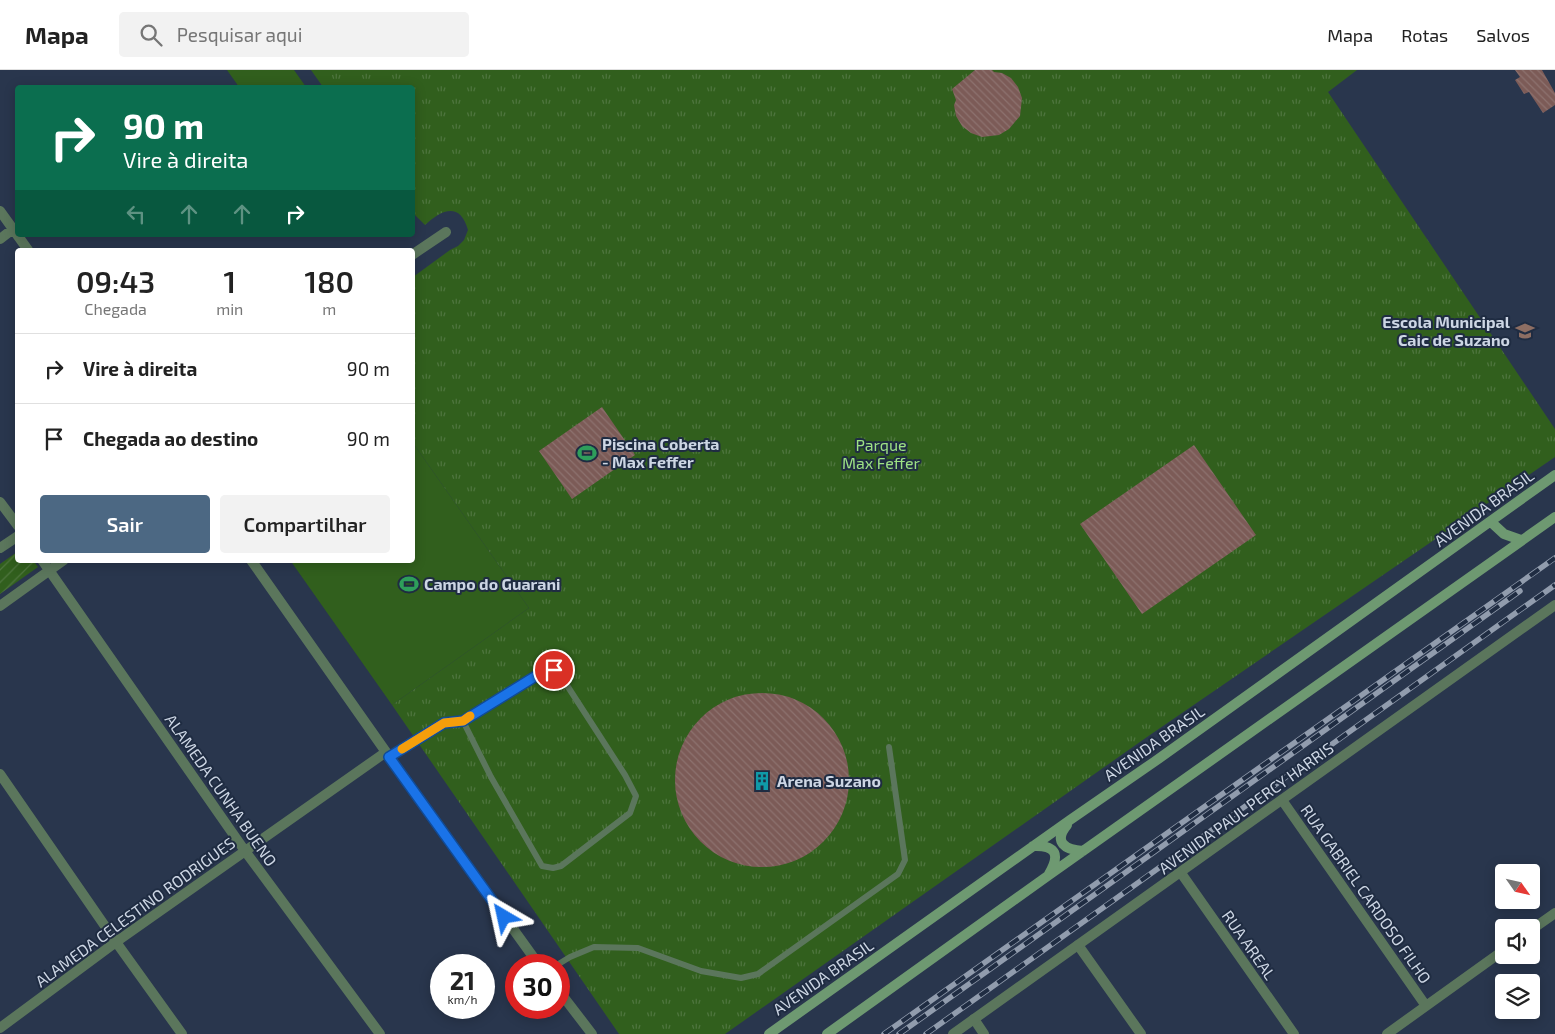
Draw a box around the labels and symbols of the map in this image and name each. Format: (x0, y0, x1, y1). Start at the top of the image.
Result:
place label: Escola Municipal Caic de Suzano (1382, 312, 1511, 349)
school or university icon: Escola Municipal Caic de Suzano (1514, 320, 1536, 342)
place label: Piscina Coberta - Max Feffer (602, 434, 719, 471)
park label: Parque Max Feffer (842, 435, 921, 472)
sports icon: Piscina Coberta - Max Feffer (576, 442, 598, 464)
street label: AVENIDA BRASIL (1430, 465, 1537, 550)
sports icon: Campo do Guarani (398, 573, 420, 595)
place label: Campo do Guarani (424, 574, 560, 593)
pin (533, 649, 575, 691)
street label: AVENIDA BRASIL (1100, 701, 1208, 784)
street label: ALAMEDA CUNHA BUENO (162, 710, 281, 869)
street label: AVENIDA PAUL PERCY HARRIS (1155, 738, 1337, 877)
building icon: Arena Suzano (751, 770, 773, 792)
place label: Arena Suzano (777, 771, 881, 790)
street label: RUA GABRIEL CARDOSO FILHO (1297, 801, 1436, 987)
street label: ALAMEDA CELESTINO RODRIGUES (31, 833, 238, 990)
north arrow (1495, 864, 1540, 909)
position arrow (477, 890, 529, 942)
street label: RUA AREAL (1219, 906, 1280, 983)
street label: AVENIDA BRASIL (769, 935, 877, 1018)
speed limit sign: 30 (505, 954, 570, 1019)

